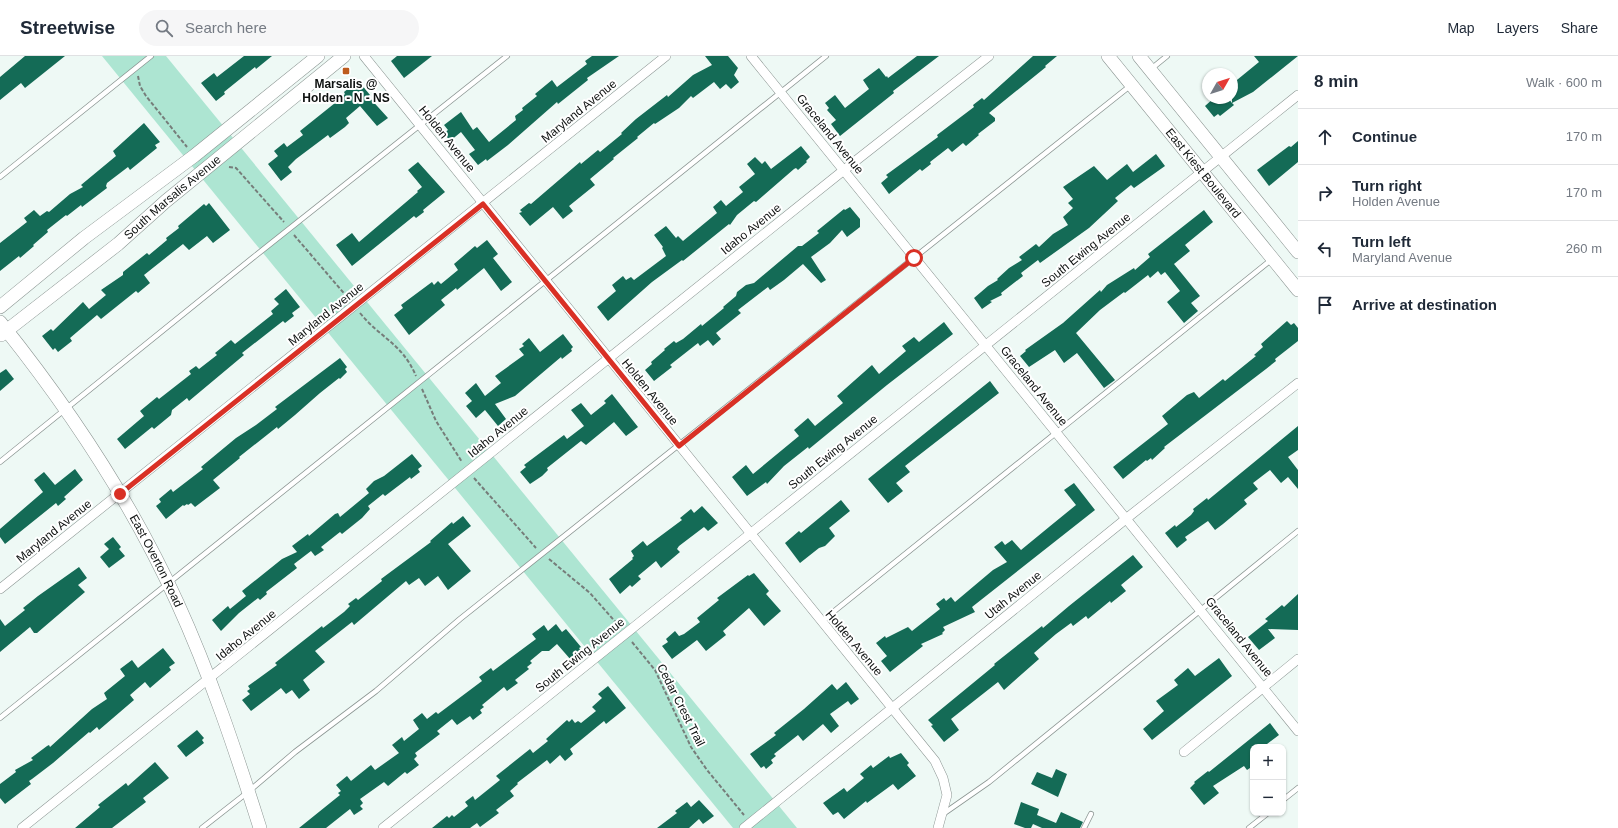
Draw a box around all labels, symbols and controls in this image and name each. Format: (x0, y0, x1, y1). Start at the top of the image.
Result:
search box (139, 10, 419, 46)
text: Streetwise (20, 17, 115, 38)
icon: search (153, 17, 175, 39)
text: Search here (185, 19, 267, 36)
text: Map (1447, 20, 1475, 36)
text: Layers (1497, 20, 1539, 36)
text: Share (1561, 20, 1598, 36)
marker: Marsalis @ Holden - N - NS (341, 66, 351, 76)
north arrow (1202, 68, 1238, 104)
text: 8 min (1314, 72, 1358, 91)
text: Walk · 600 m (1526, 75, 1602, 90)
street label: Maryland Avenue (539, 76, 620, 146)
place label: Marsalis @ Holden - N - NS (302, 77, 390, 105)
street label: Graceland Avenue (794, 91, 867, 177)
street label: Holden Avenue (416, 103, 478, 175)
street label: East Kiest Boulevard (1163, 126, 1244, 221)
icon: ahead (1314, 126, 1336, 148)
text: Continue (1352, 128, 1417, 145)
text: 170 m (1566, 129, 1602, 144)
street label: South Marsalis Avenue (121, 152, 224, 242)
text: Turn right (1352, 177, 1422, 194)
icon: right (1314, 182, 1336, 204)
text: 170 m (1566, 185, 1602, 200)
text: Holden Avenue (1352, 194, 1440, 209)
street label: Idaho Avenue (718, 200, 784, 257)
street label: South Ewing Avenue (1039, 210, 1134, 290)
text: Turn left (1352, 233, 1411, 250)
icon: left (1314, 238, 1336, 260)
text: 260 m (1566, 241, 1602, 256)
route start (905, 249, 923, 267)
text: Maryland Avenue (1352, 250, 1452, 265)
street label: Maryland Avenue (286, 279, 367, 349)
icon: arrive (1314, 294, 1336, 316)
text: Arrive at destination (1352, 296, 1497, 313)
street label: Graceland Avenue (998, 343, 1071, 429)
street label: Holden Avenue (619, 356, 681, 428)
street label: Idaho Avenue (465, 403, 531, 460)
street label: South Ewing Avenue (786, 412, 881, 492)
route end (111, 485, 129, 503)
street label: Maryland Avenue (14, 496, 95, 566)
street label: East Overton Road (127, 512, 185, 609)
street label: Utah Avenue (982, 568, 1044, 622)
street label: Graceland Avenue (1203, 594, 1276, 680)
street label: Idaho Avenue (213, 606, 279, 663)
street label: Holden Avenue (823, 607, 886, 679)
street label: South Ewing Avenue (533, 615, 628, 695)
street label: Cedar Crest Trail (654, 661, 708, 749)
map controls (1250, 744, 1286, 816)
button: + (1250, 744, 1286, 780)
button: − (1250, 780, 1286, 816)

